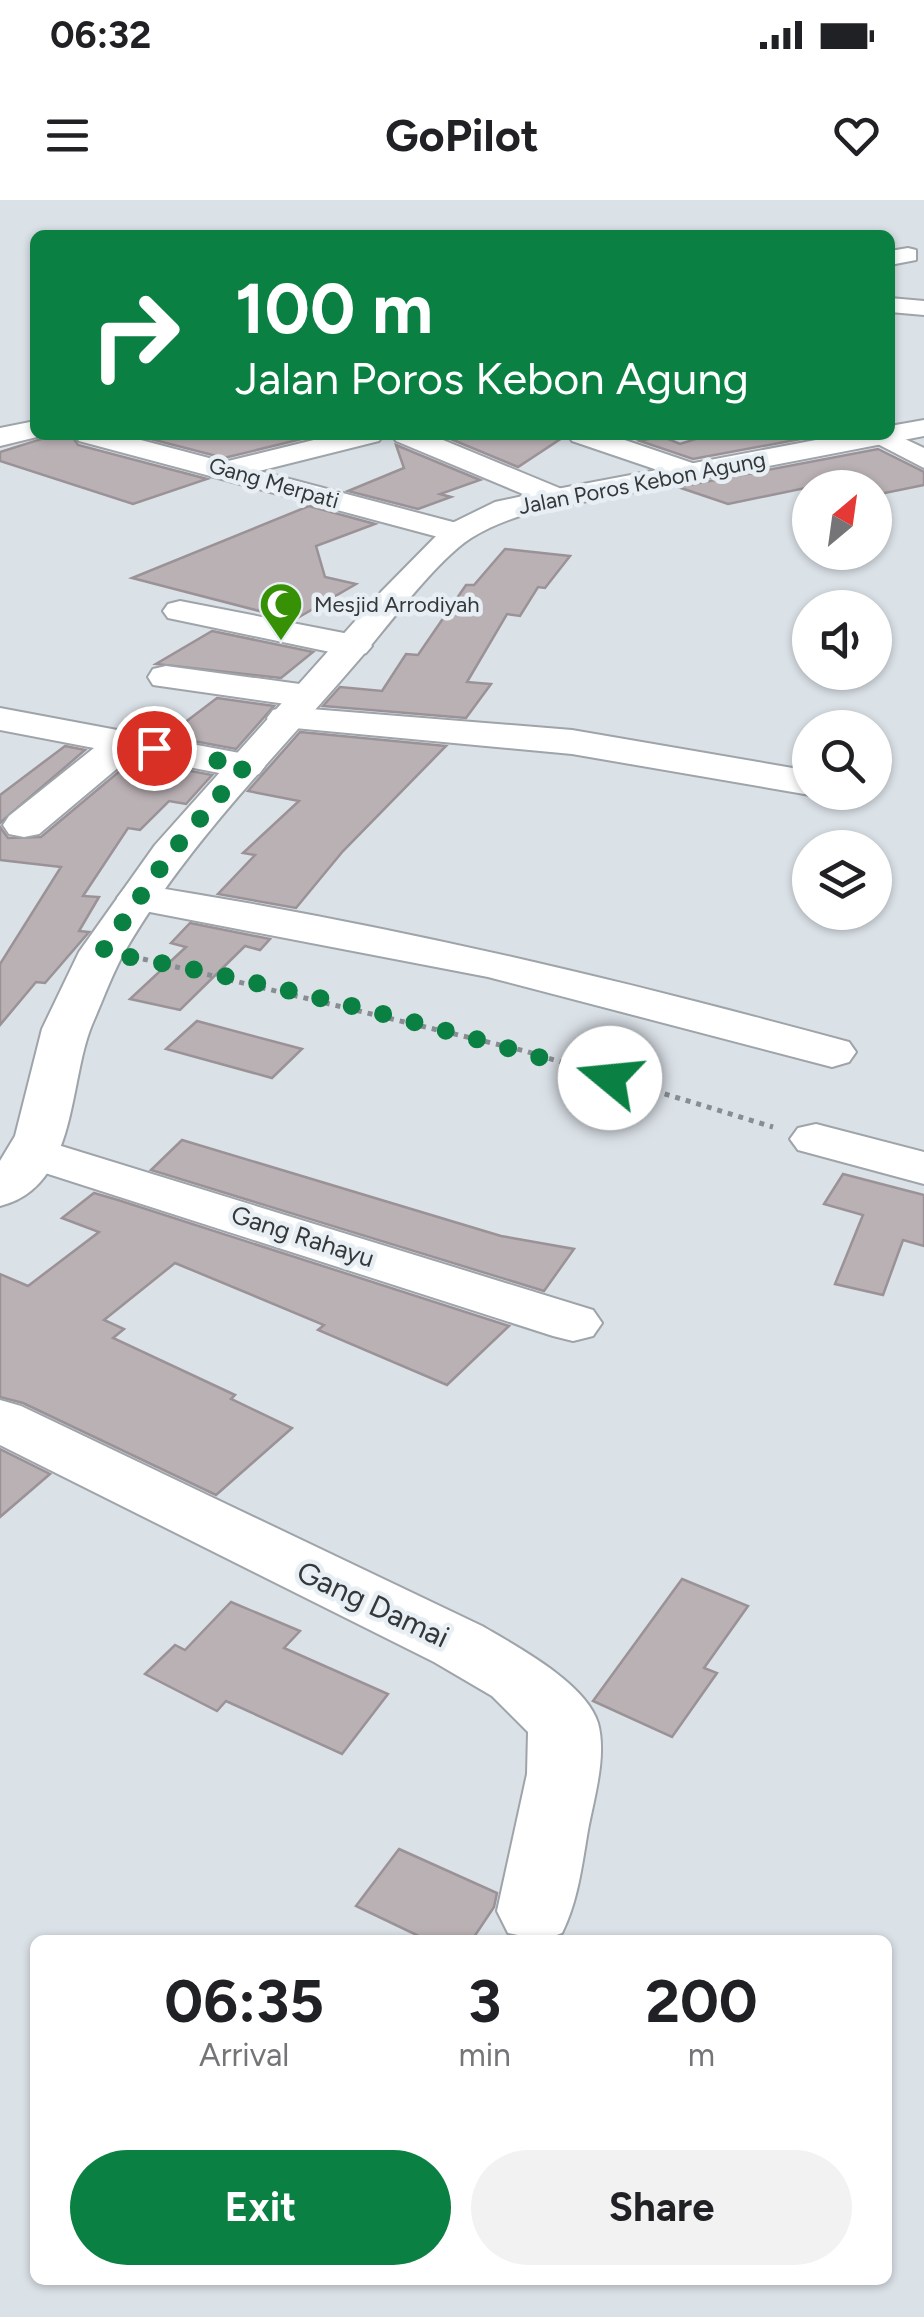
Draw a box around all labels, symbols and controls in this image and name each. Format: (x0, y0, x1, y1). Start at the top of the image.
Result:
text: 06:32 (50, 12, 151, 58)
icon: menu (40, 108, 95, 163)
text: GoPilot (385, 108, 539, 162)
icon: heart (829, 108, 884, 163)
text: 100 m (235, 266, 433, 351)
icon: right (70, 270, 200, 400)
text: Jalan Poros Kebon Agung (235, 351, 749, 405)
street label: Jalan Poros Kebon Agung (516, 446, 768, 520)
street label: Gang Merpati (206, 452, 342, 514)
north arrow (792, 470, 892, 570)
map controls (792, 470, 892, 930)
mosque icon: Mesjid Arrodiyah (258, 581, 304, 642)
button: sound (792, 590, 892, 690)
place label: Mesjid Arrodiyah (314, 591, 480, 618)
pin (112, 706, 197, 791)
button: search (792, 710, 892, 810)
icon: arrive (127, 721, 182, 776)
button: layers (792, 830, 892, 930)
position arrow (558, 1026, 662, 1130)
street label: Gang Rahayu (228, 1199, 378, 1273)
street label: Gang Damai (291, 1553, 455, 1655)
text: 06:35 (164, 1965, 324, 2037)
text: 3 (468, 1965, 501, 2037)
text: 200 (645, 1965, 758, 2037)
text: Arrival (199, 2036, 289, 2074)
text: min (458, 2036, 511, 2074)
text: m (688, 2036, 715, 2074)
button: Exit (70, 2150, 451, 2265)
button: Share (471, 2150, 852, 2265)

